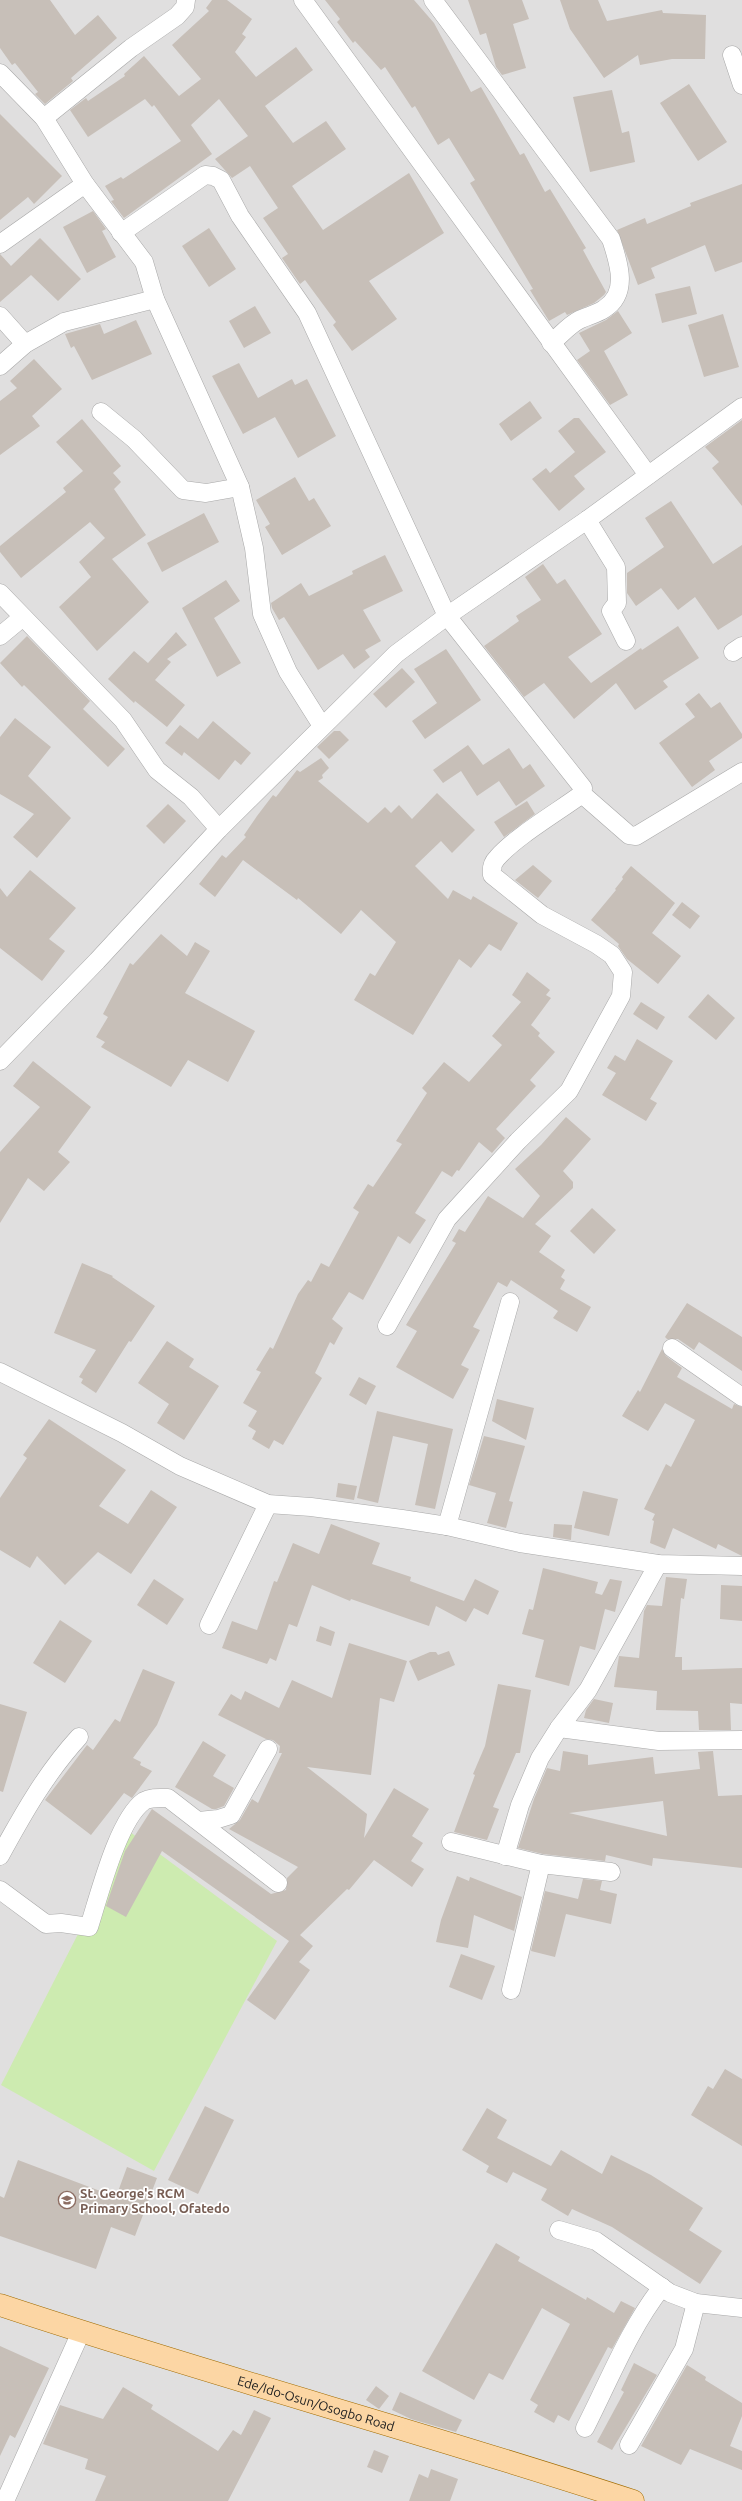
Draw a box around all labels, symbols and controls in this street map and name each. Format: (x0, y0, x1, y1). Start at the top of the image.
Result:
place label: St. George's RCM Primary School, Ofatedo (80, 2186, 230, 2215)
school or university icon: St. George's RCM Primary School, Ofatedo (57, 2190, 77, 2210)
street label: Ede/Ido-Osun/Osogbo Road (236, 2373, 396, 2433)

